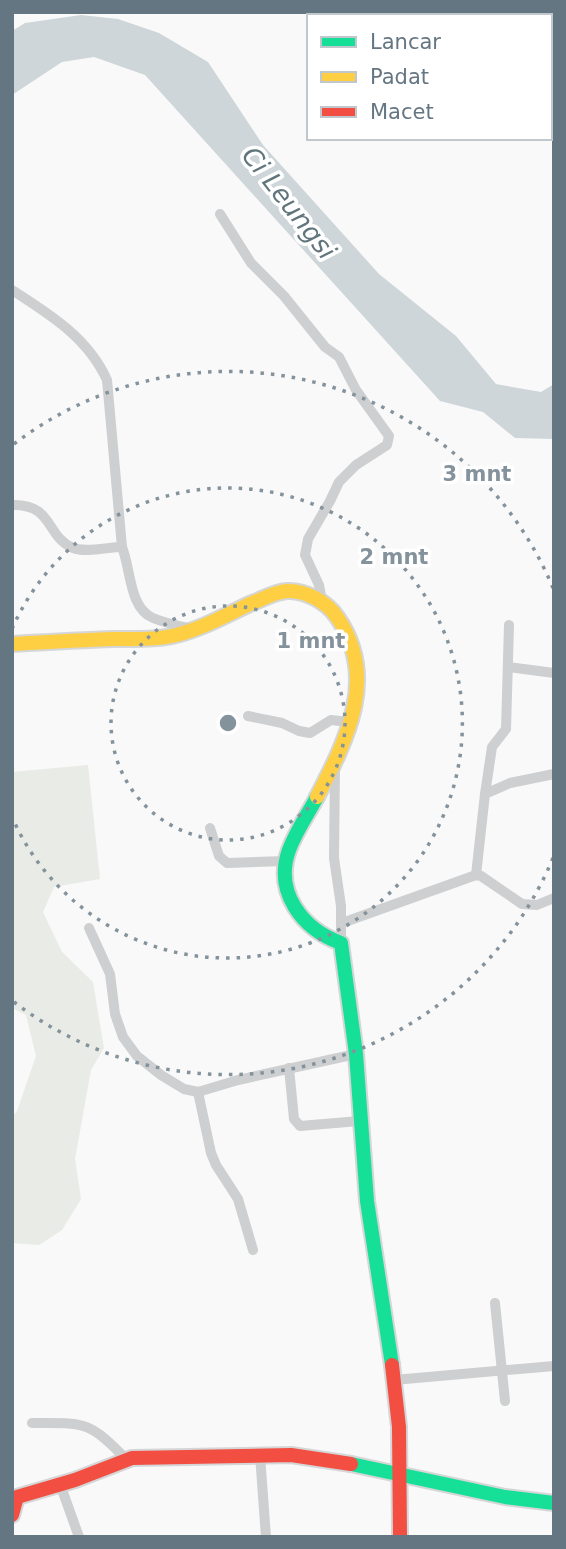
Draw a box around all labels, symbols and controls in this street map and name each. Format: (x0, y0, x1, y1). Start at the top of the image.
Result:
legend (307, 14, 552, 140)
text: Lancar (370, 30, 441, 54)
text: Padat (370, 65, 429, 89)
text: Macet (370, 100, 434, 124)
water label: Ci Leungsi (236, 141, 343, 266)
text: 3 mnt (443, 462, 511, 486)
text: 2 mnt (360, 545, 428, 569)
text: 1 mnt (277, 629, 345, 653)
centre of rings (216, 711, 240, 735)

